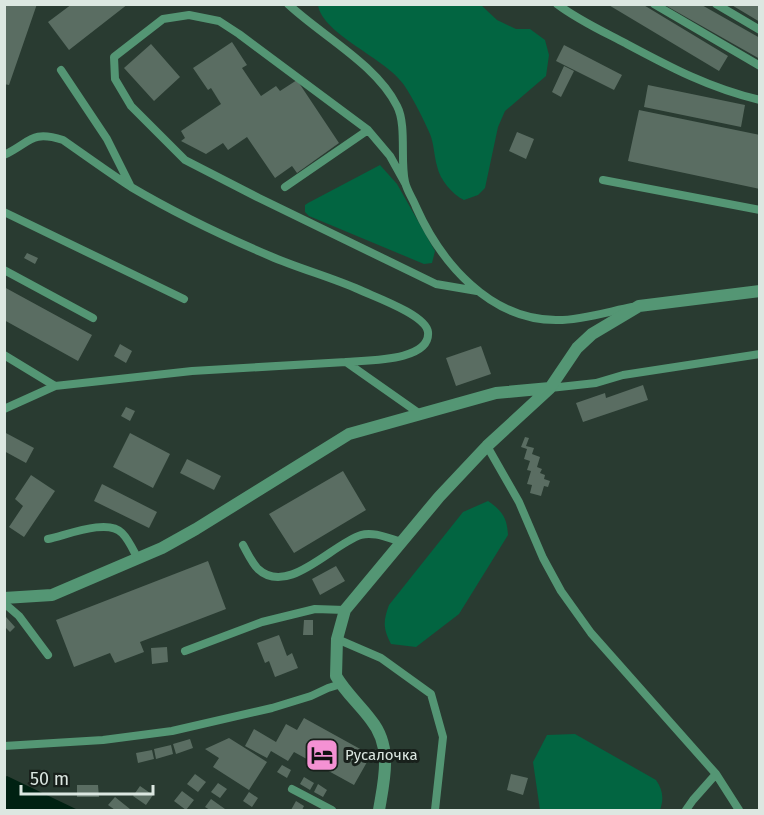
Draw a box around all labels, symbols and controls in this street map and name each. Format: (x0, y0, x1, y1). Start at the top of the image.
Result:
hotel icon: Русалочка (304, 737, 340, 773)
place label: Русалочка (345, 746, 418, 764)
scale bar (21, 758, 153, 796)
text: 50 m (30, 768, 69, 790)

